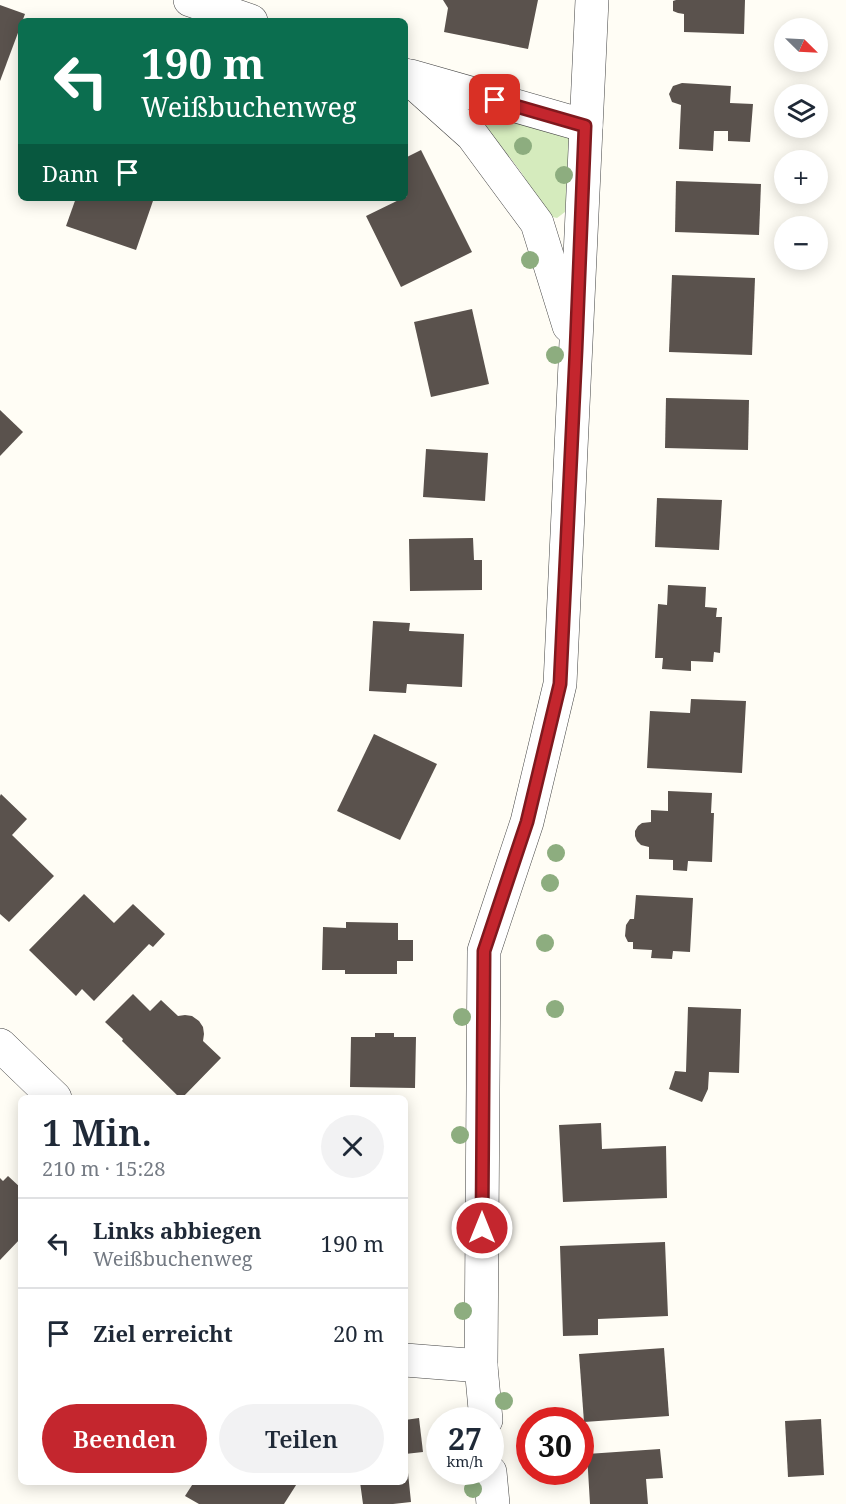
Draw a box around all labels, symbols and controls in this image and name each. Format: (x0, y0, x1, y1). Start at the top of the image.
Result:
north arrow (774, 18, 828, 72)
map controls (774, 18, 828, 270)
text: 190 m (141, 34, 265, 91)
icon: left (42, 42, 120, 120)
pin (469, 74, 520, 125)
icon: arrive (478, 83, 511, 116)
button: layers (774, 84, 828, 138)
text: Weißbuchenweg (141, 88, 356, 125)
button: + (774, 150, 828, 204)
icon: arrive (111, 156, 144, 189)
text: Dann (42, 158, 99, 188)
button: − (774, 216, 828, 270)
text: 1 Min. (42, 1108, 152, 1157)
button: close (321, 1115, 384, 1178)
text: 210 m · 15:28 (42, 1155, 165, 1182)
position arrow (450, 1196, 514, 1260)
text: Links abbiegen (93, 1215, 262, 1245)
icon: left (42, 1227, 75, 1260)
text: 190 m (321, 1228, 384, 1258)
text: Weißbuchenweg (93, 1245, 253, 1272)
icon: arrive (42, 1317, 75, 1350)
text: Ziel erreicht (93, 1318, 233, 1348)
text: 20 m (333, 1318, 384, 1348)
button: Beenden (42, 1404, 207, 1473)
button: Teilen (219, 1404, 384, 1473)
speed limit sign: 30 (516, 1407, 594, 1485)
text: 27 (448, 1418, 482, 1459)
text: km/h (447, 1451, 483, 1471)

